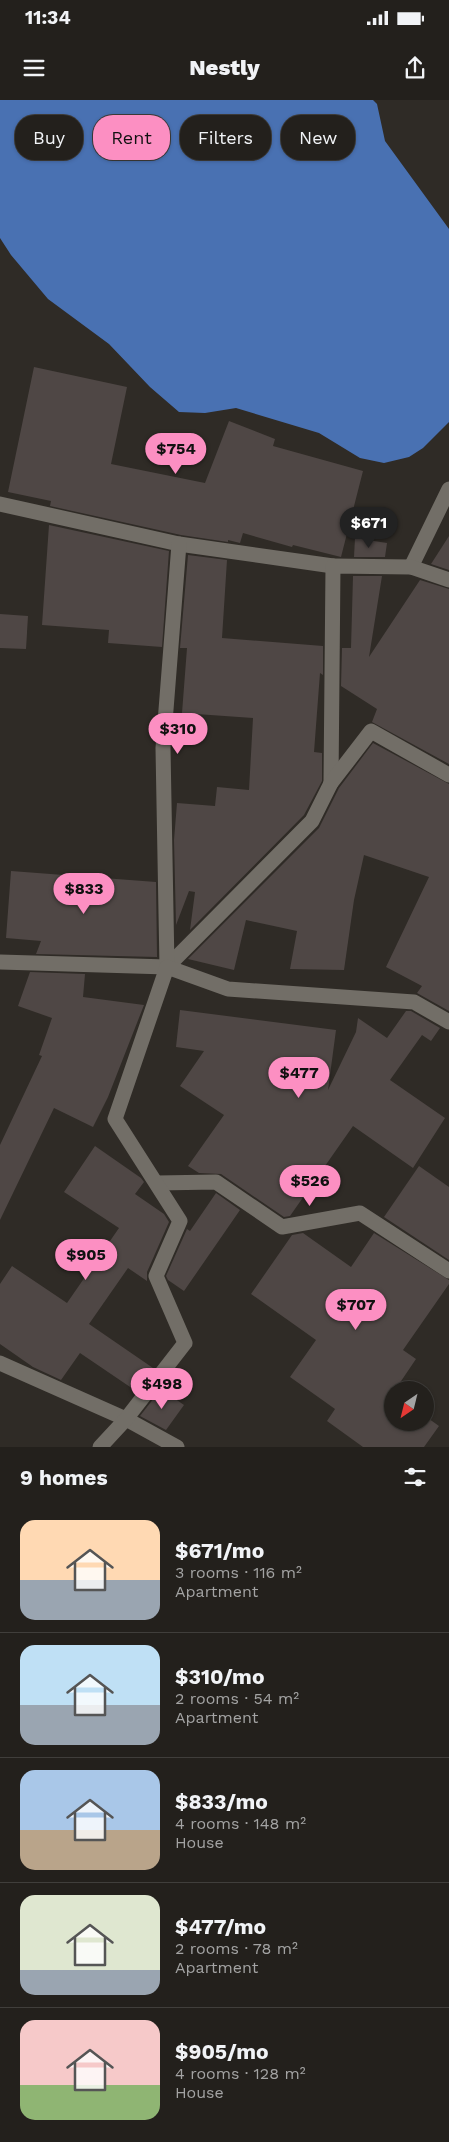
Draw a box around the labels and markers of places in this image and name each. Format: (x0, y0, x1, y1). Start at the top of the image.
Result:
pin: $754 (146, 432, 206, 475)
pin: $671 (339, 506, 399, 549)
pin: $310 (148, 712, 208, 755)
pin: $833 (54, 872, 114, 915)
pin: $477 (269, 1056, 329, 1099)
pin: $526 (280, 1164, 340, 1207)
pin: $905 (56, 1238, 116, 1281)
pin: $707 (326, 1288, 386, 1331)
pin: $498 (132, 1368, 192, 1410)

